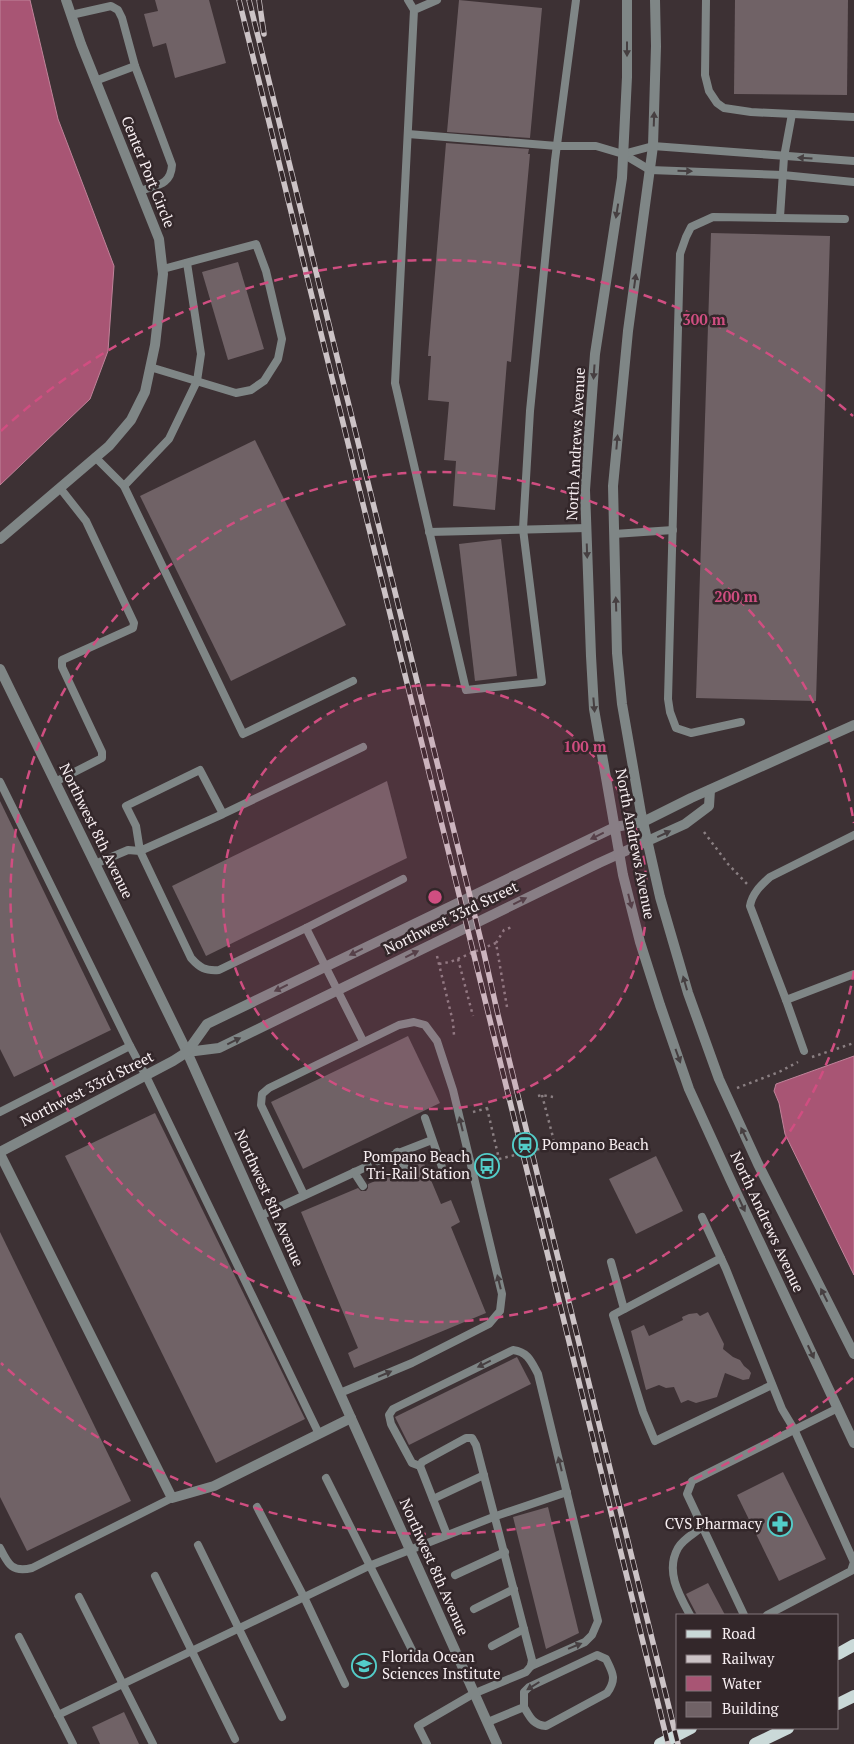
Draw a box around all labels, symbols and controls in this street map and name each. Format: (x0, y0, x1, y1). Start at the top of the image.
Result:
one-way arrow (623, 41, 631, 57)
one-way arrow (650, 111, 658, 127)
street label: Center Port Circle (117, 113, 180, 231)
one-way arrow (797, 154, 813, 162)
one-way arrow (677, 168, 693, 176)
one-way arrow (613, 203, 621, 219)
one-way arrow (631, 272, 639, 288)
text: 300 m (682, 309, 726, 329)
one-way arrow (590, 364, 598, 380)
street label: North Andrews Avenue (561, 367, 589, 521)
one-way arrow (613, 434, 621, 450)
one-way arrow (584, 543, 592, 559)
text: 200 m (714, 586, 758, 606)
one-way arrow (612, 596, 620, 612)
one-way arrow (590, 697, 598, 713)
text: 100 m (563, 736, 607, 756)
street label: Northwest 8th Avenue (55, 760, 138, 902)
street label: North Andrews Avenue (612, 767, 660, 921)
one-way arrow (657, 829, 671, 837)
one-way arrow (590, 832, 604, 840)
street label: Northwest 33rd Street (380, 876, 521, 958)
centre of rings (426, 888, 444, 906)
one-way arrow (626, 893, 634, 908)
one-way arrow (513, 897, 527, 905)
one-way arrow (349, 948, 363, 956)
one-way arrow (405, 950, 420, 958)
one-way arrow (680, 975, 688, 990)
one-way arrow (274, 984, 288, 992)
one-way arrow (227, 1037, 241, 1045)
street label: Northwest 33rd Street (16, 1046, 157, 1130)
one-way arrow (675, 1048, 682, 1063)
one-way arrow (457, 1116, 465, 1131)
street label: Northwest 8th Avenue (231, 1126, 309, 1269)
one-way arrow (740, 1127, 748, 1141)
station icon: Pompano Beach (512, 1132, 538, 1158)
place label: Pompano Beach (542, 1134, 649, 1154)
place label: Pompano Beach Tri-Rail Station (363, 1146, 470, 1183)
street label: North Andrews Avenue (726, 1148, 809, 1295)
bus stop icon: Pompano Beach Tri-Rail Station (474, 1153, 500, 1179)
one-way arrow (738, 1198, 746, 1212)
one-way arrow (495, 1274, 503, 1289)
one-way arrow (820, 1288, 828, 1302)
one-way arrow (807, 1345, 815, 1359)
one-way arrow (477, 1360, 491, 1368)
one-way arrow (378, 1370, 392, 1378)
one-way arrow (556, 1456, 564, 1471)
street label: Northwest 8th Avenue (396, 1495, 474, 1638)
pharmacy icon: CVS Pharmacy (767, 1511, 793, 1537)
place label: CVS Pharmacy (665, 1513, 762, 1533)
legend (676, 1614, 839, 1729)
text: Road (722, 1623, 755, 1643)
one-way arrow (568, 1641, 582, 1649)
place label: Florida Ocean Sciences Institute (382, 1646, 500, 1683)
text: Railway (722, 1648, 775, 1668)
school or university icon: Florida Ocean Sciences Institute (351, 1653, 377, 1679)
text: Water (722, 1673, 762, 1693)
one-way arrow (526, 1682, 539, 1691)
text: Building (722, 1698, 780, 1718)

